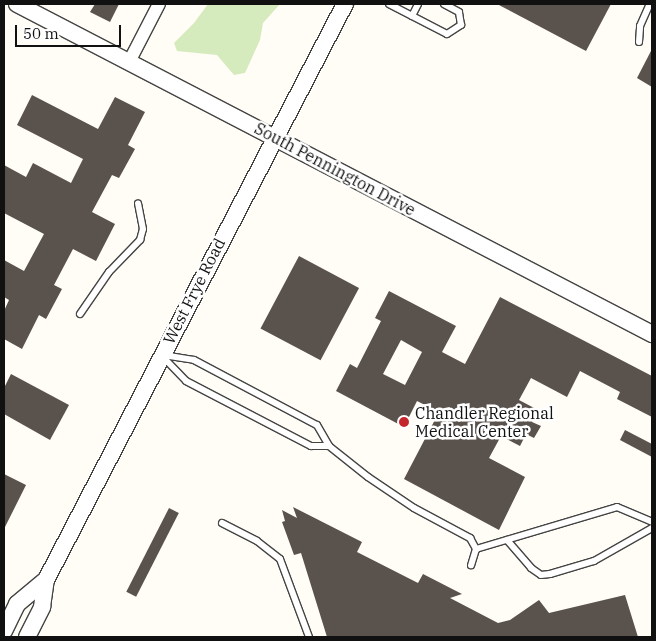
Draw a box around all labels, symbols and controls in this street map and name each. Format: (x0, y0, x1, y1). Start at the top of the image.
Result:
scale bar (18, 15, 124, 47)
text: 50 m (23, 24, 59, 43)
street label: South Pennington Drive (251, 118, 419, 220)
street label: West Frye Road (159, 235, 229, 347)
place label: Chandler Regional Medical Center (415, 403, 554, 441)
marker: Chandler Regional Medical Center (397, 415, 411, 429)

